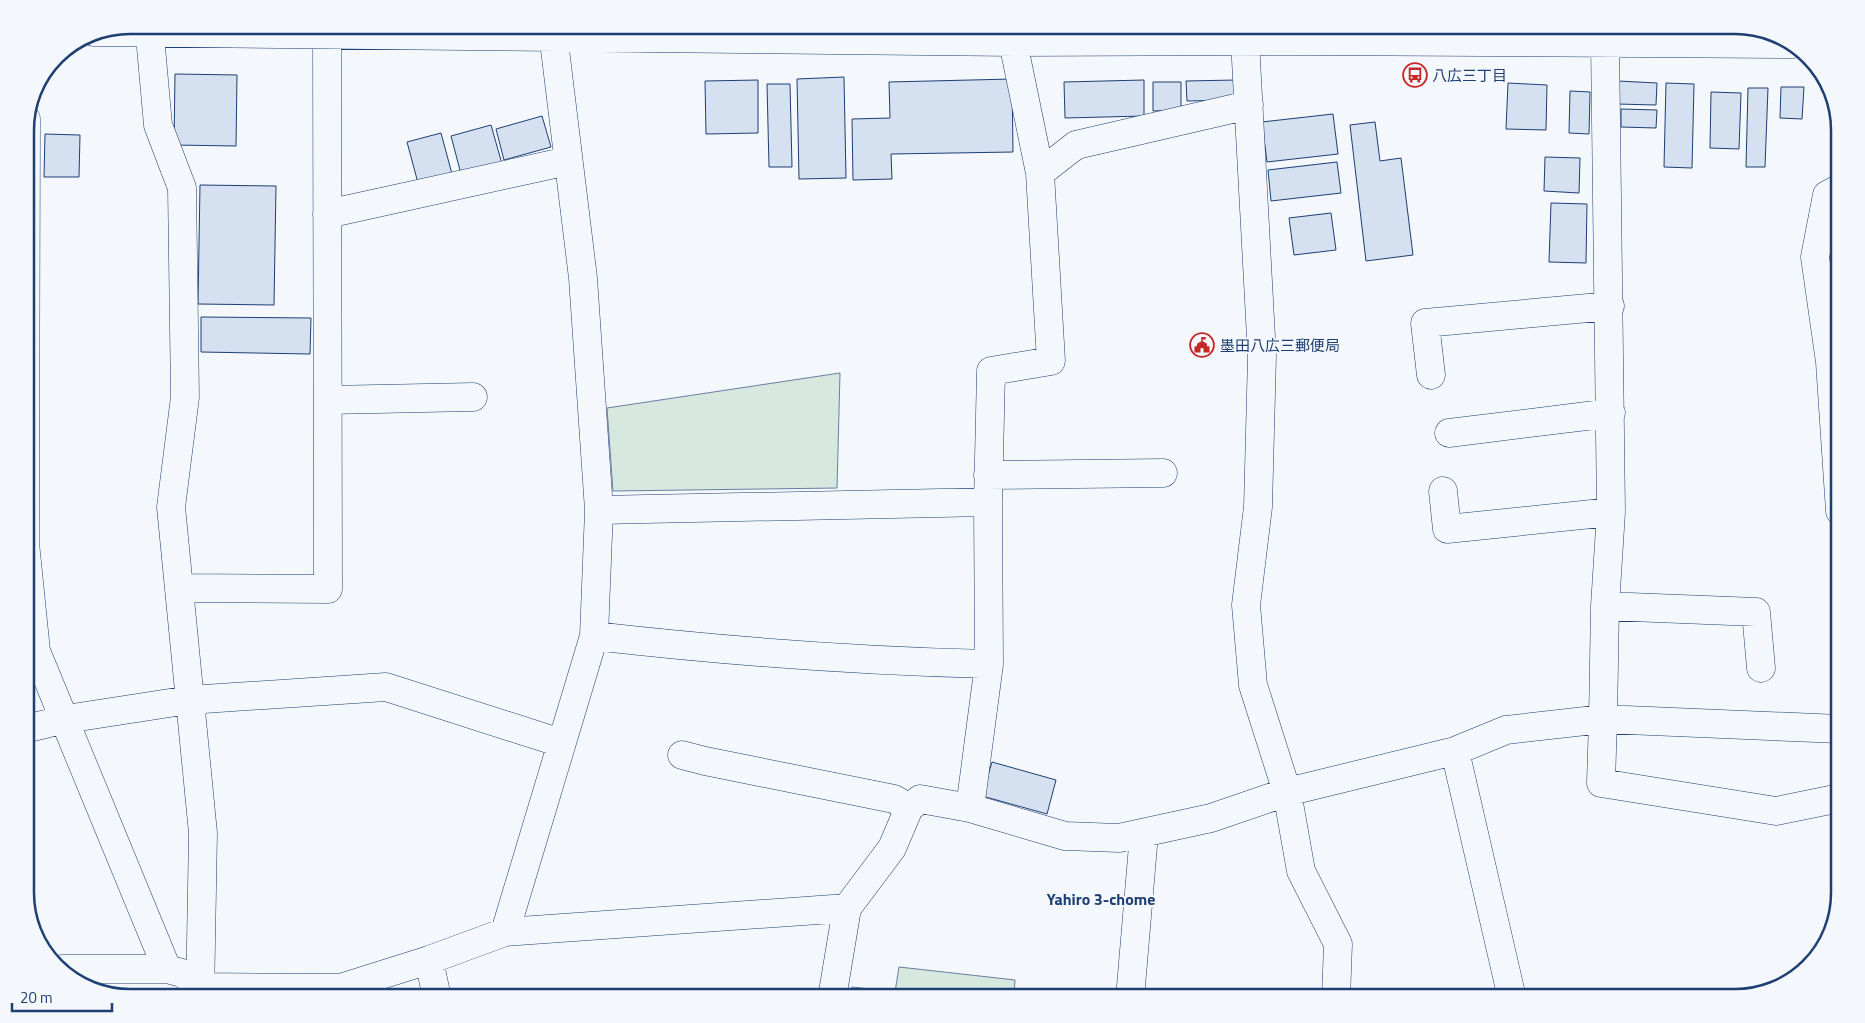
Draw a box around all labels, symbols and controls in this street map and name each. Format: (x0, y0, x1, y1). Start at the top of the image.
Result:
bus stop icon: 八広三丁目 (1402, 62, 1428, 88)
place label: 八広三丁目 (1432, 64, 1507, 87)
public building icon: 墨田八広三郵便局 (1189, 332, 1215, 358)
place label: 墨田八広三郵便局 (1220, 334, 1340, 357)
district label: Yahiro 3-chome (1047, 887, 1155, 911)
scale bar (12, 980, 112, 1012)
text: 20 m (20, 986, 53, 1009)

